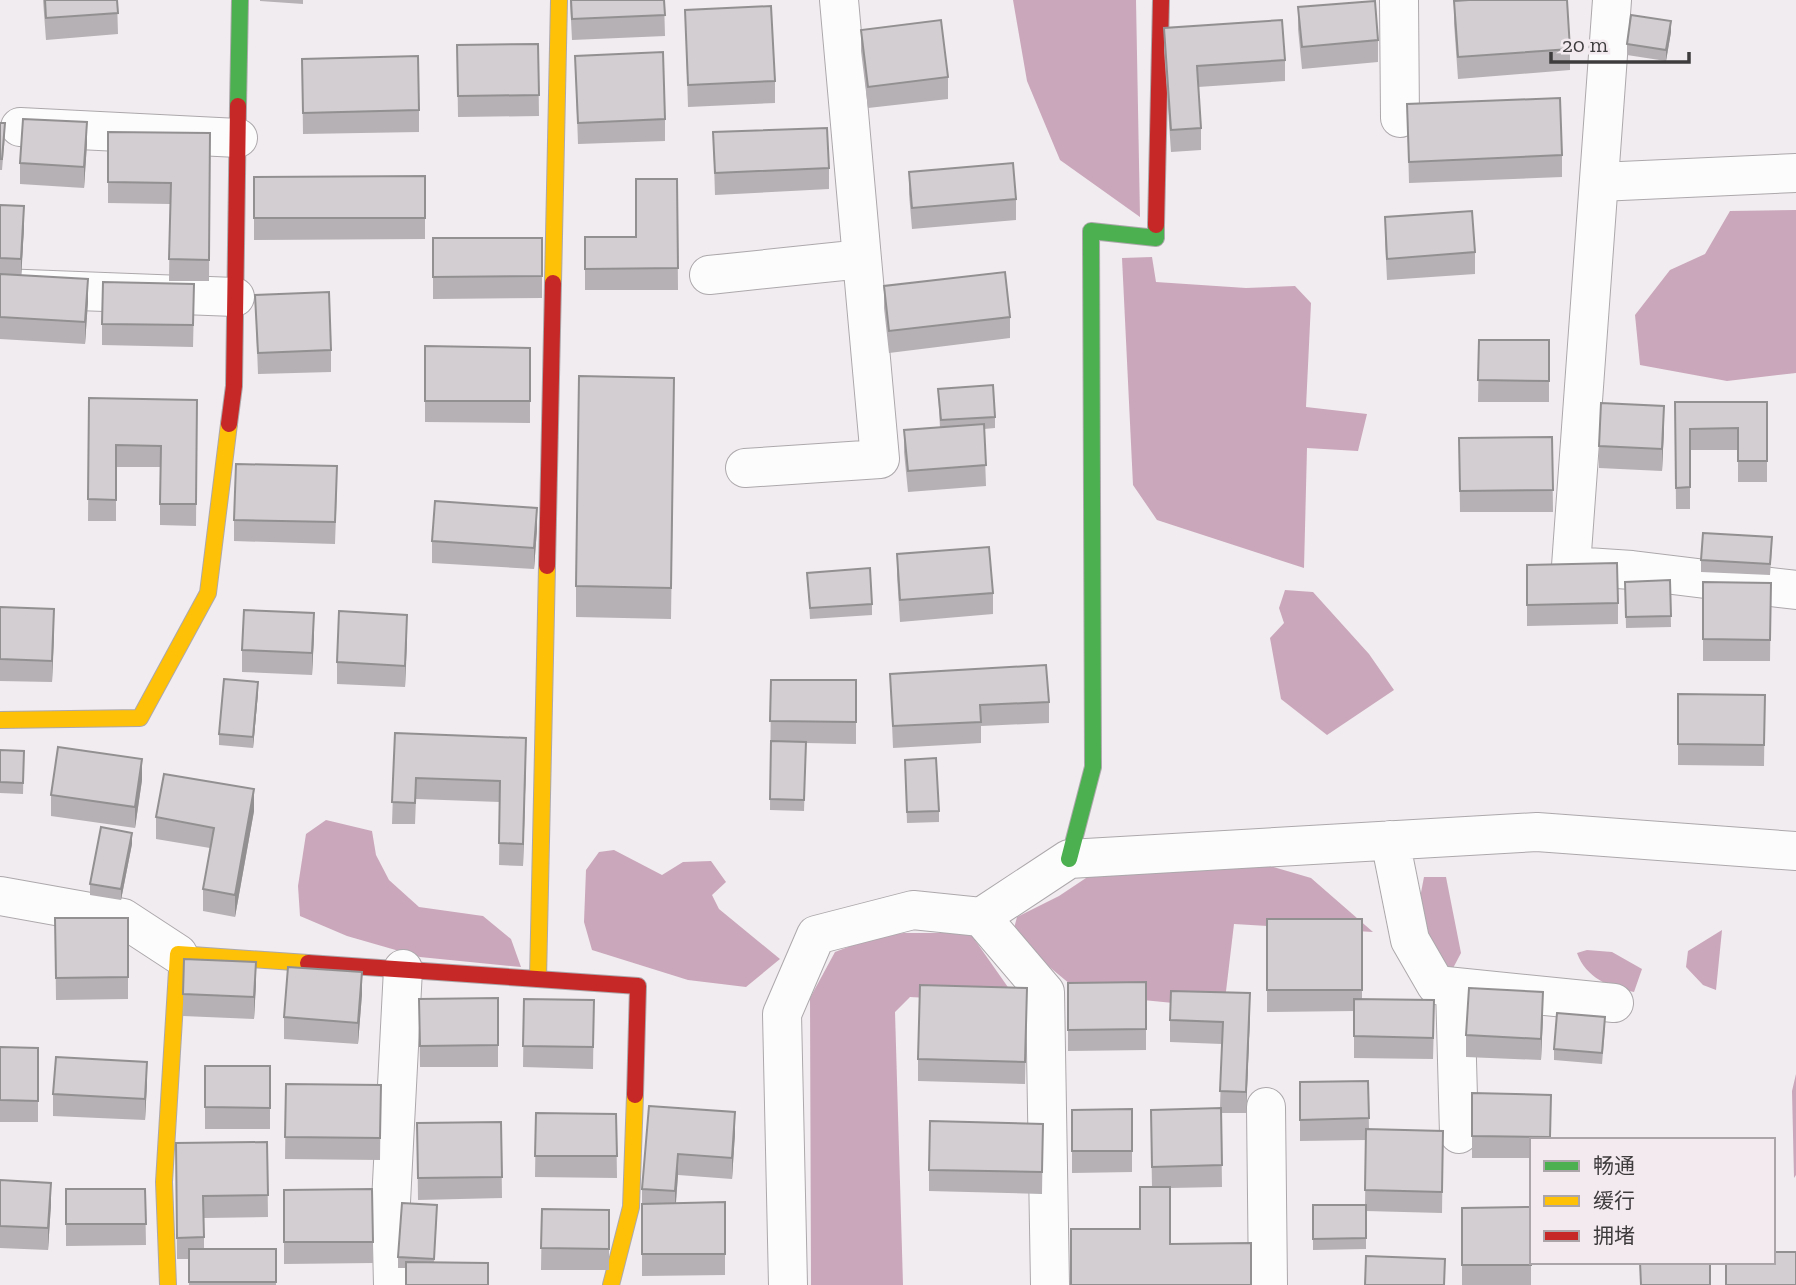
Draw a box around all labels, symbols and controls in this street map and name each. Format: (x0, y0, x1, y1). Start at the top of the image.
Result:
scale bar (1551, 21, 1689, 65)
text: 20 m (1562, 32, 1608, 57)
legend (1530, 1138, 1775, 1264)
text: 畅通 (1593, 1153, 1635, 1178)
text: 缓行 (1593, 1188, 1635, 1213)
text: 拥堵 (1593, 1223, 1635, 1248)

